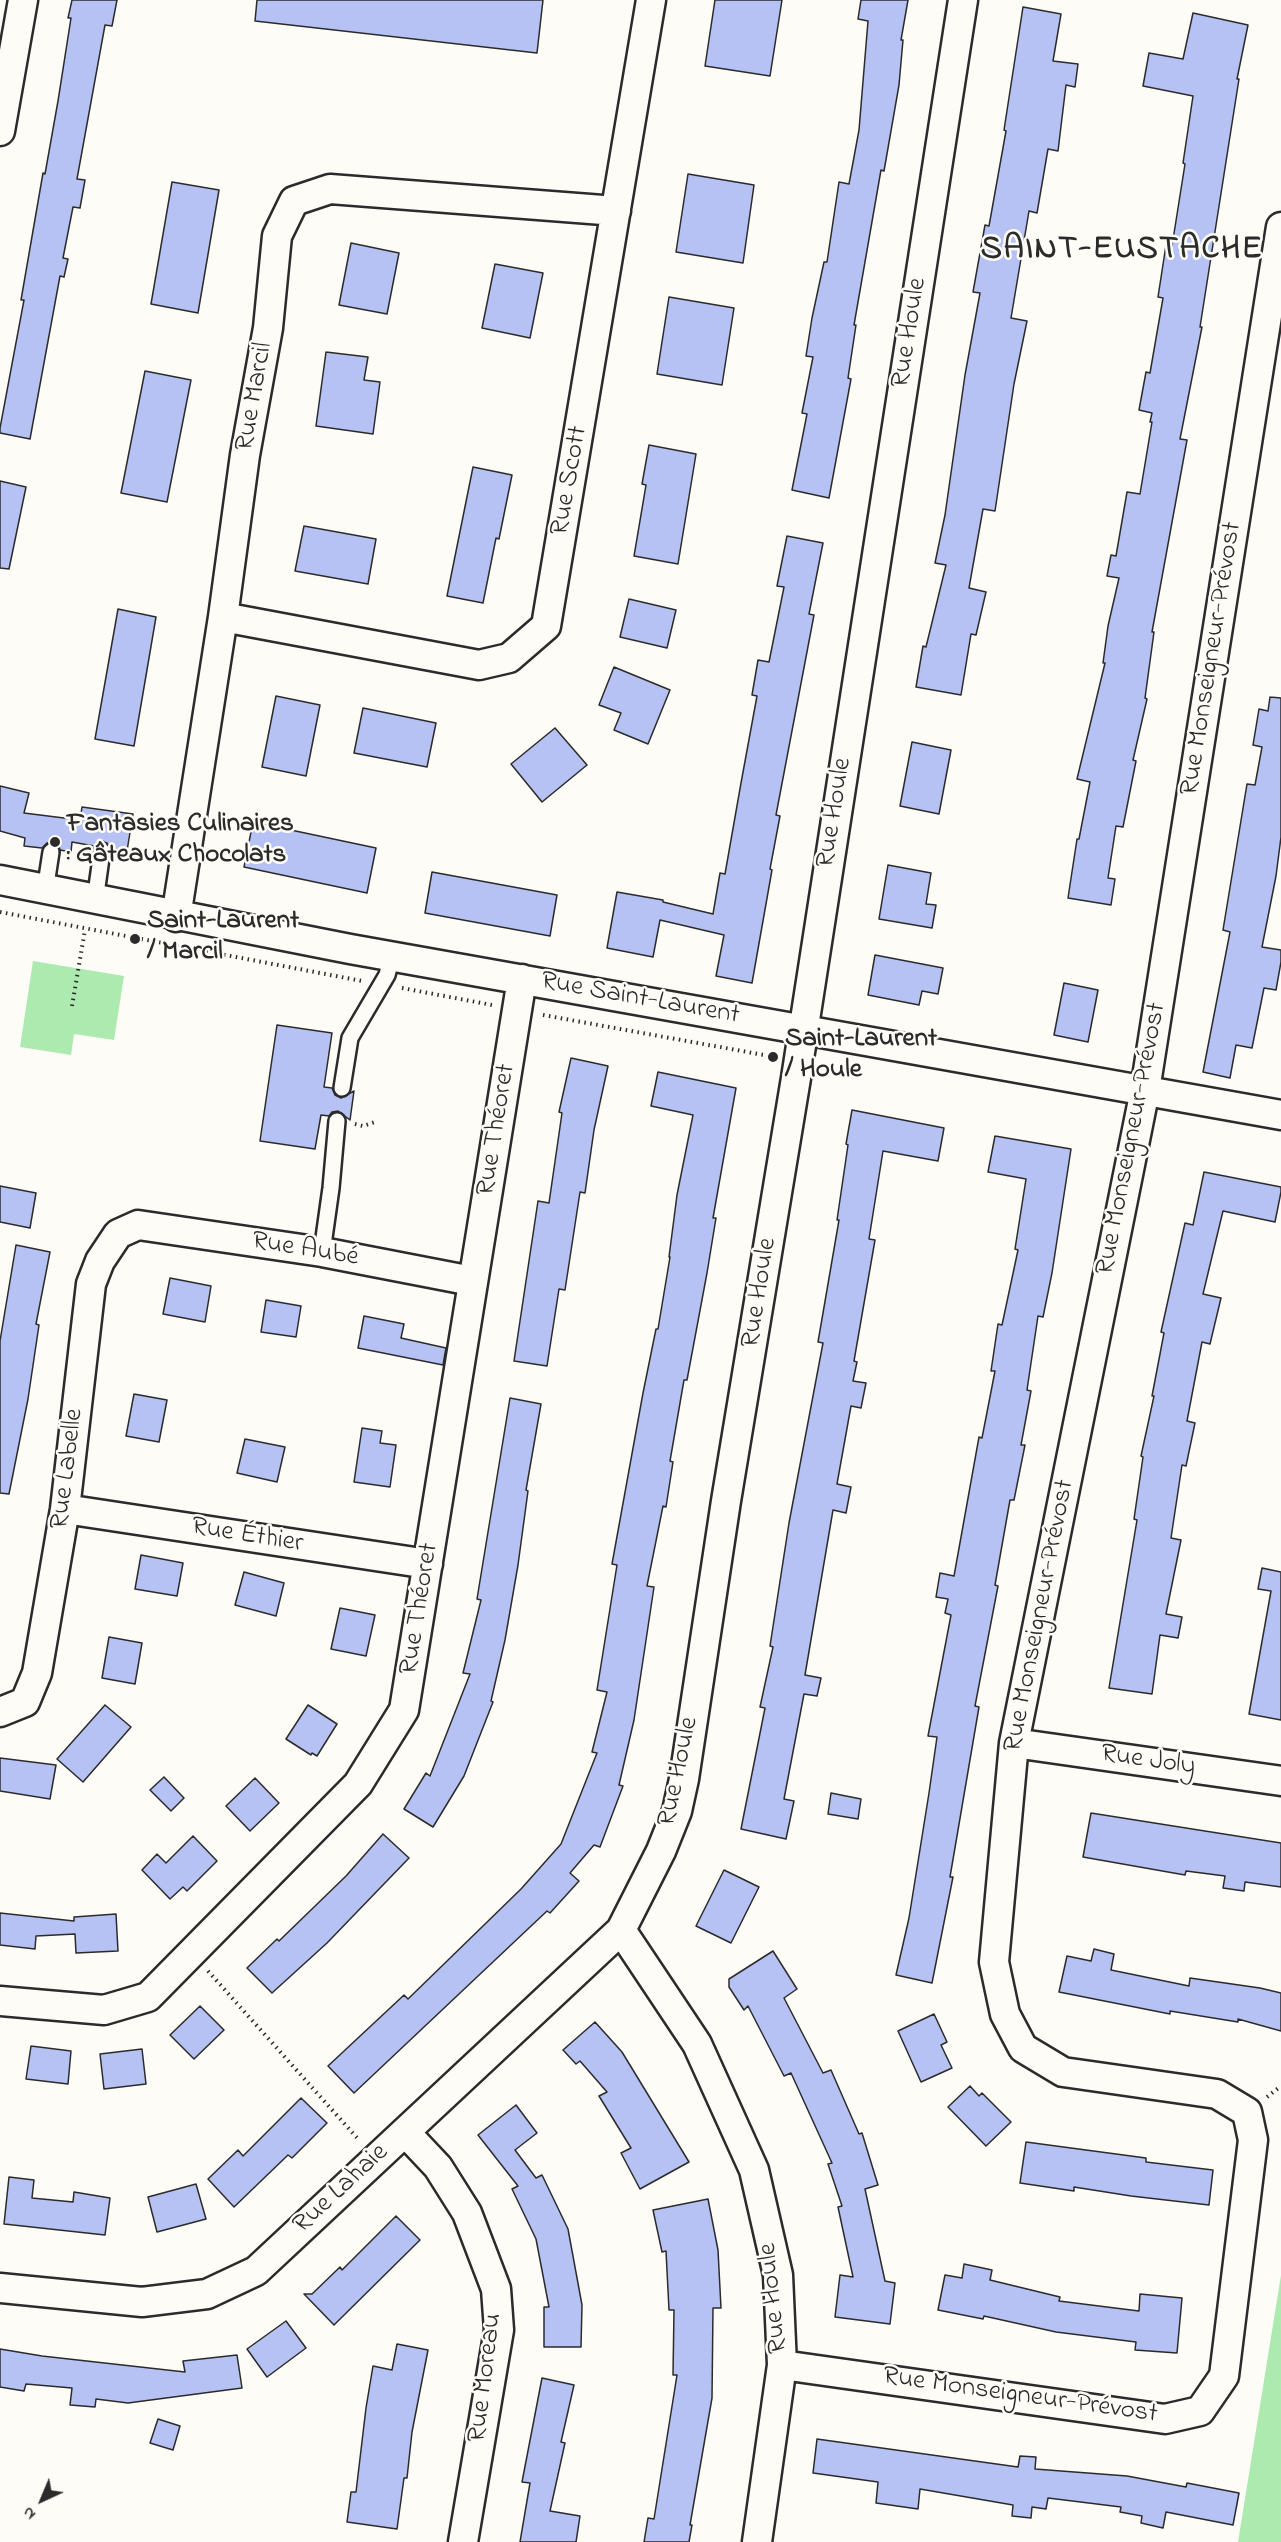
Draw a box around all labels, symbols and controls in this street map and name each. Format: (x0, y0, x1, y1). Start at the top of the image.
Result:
district label: SAINT-EUSTACHE (981, 232, 1263, 272)
street label: Rue Houle (886, 276, 936, 390)
street label: Rue Marcil (231, 340, 281, 454)
street label: Rue Scott (545, 424, 597, 538)
street label: Rue Monseigneur-Prévost (1175, 520, 1251, 798)
street label: Rue Houle (811, 756, 861, 870)
place label: Fantasies Culinaires : Gâteaux Chocolats (67, 810, 294, 873)
marker: Fantasies Culinaires : Gâteaux Chocolats (48, 835, 62, 849)
place label: Saint-Laurent / Marcil (147, 907, 299, 970)
marker: Saint-Laurent / Marcil (128, 932, 142, 946)
street label: Rue Saint-Laurent (538, 967, 742, 1033)
street label: Rue Monseigneur-Prévost (1091, 1000, 1175, 1278)
place label: Saint-Laurent / Houle (785, 1025, 937, 1088)
marker: Saint-Laurent / Houle (766, 1050, 780, 1064)
street label: Rue Théoret (472, 1062, 524, 1198)
street label: Rue Aubé (249, 1227, 361, 1275)
street label: Rue Houle (736, 1236, 786, 1350)
street label: Rue Labelle (46, 1407, 92, 1531)
street label: Rue Monseigneur-Prévost (999, 1477, 1083, 1755)
street label: Rue Éthier (189, 1512, 305, 1562)
street label: Rue Théoret (395, 1541, 447, 1677)
street label: Rue Houle (653, 1714, 707, 1830)
street label: Rue Joly (1099, 1739, 1197, 1785)
street label: Rue Lahaie (288, 2138, 396, 2242)
street label: Rue Houle (753, 2241, 797, 2355)
street label: Rue Moreau (463, 2312, 511, 2444)
street label: Rue Monseigneur-Prévost (881, 2362, 1159, 2432)
north arrow (12, 2470, 72, 2530)
text: N (17, 2501, 42, 2525)

